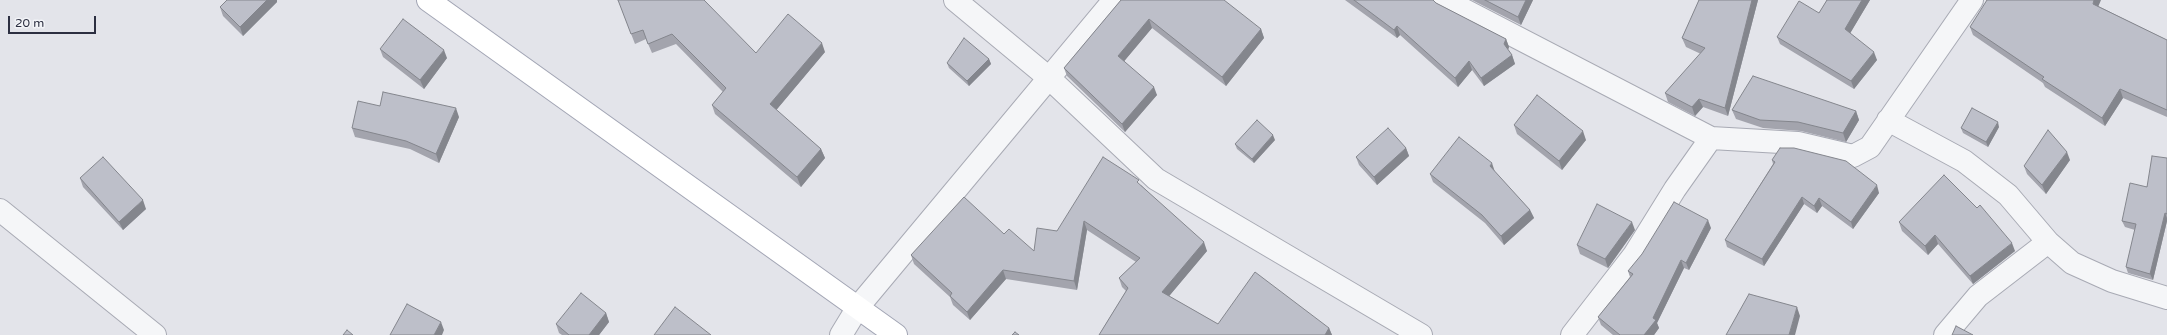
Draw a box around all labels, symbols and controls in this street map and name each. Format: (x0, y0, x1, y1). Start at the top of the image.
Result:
scale bar (10, 8, 98, 34)
text: 20 m (15, 16, 44, 30)

